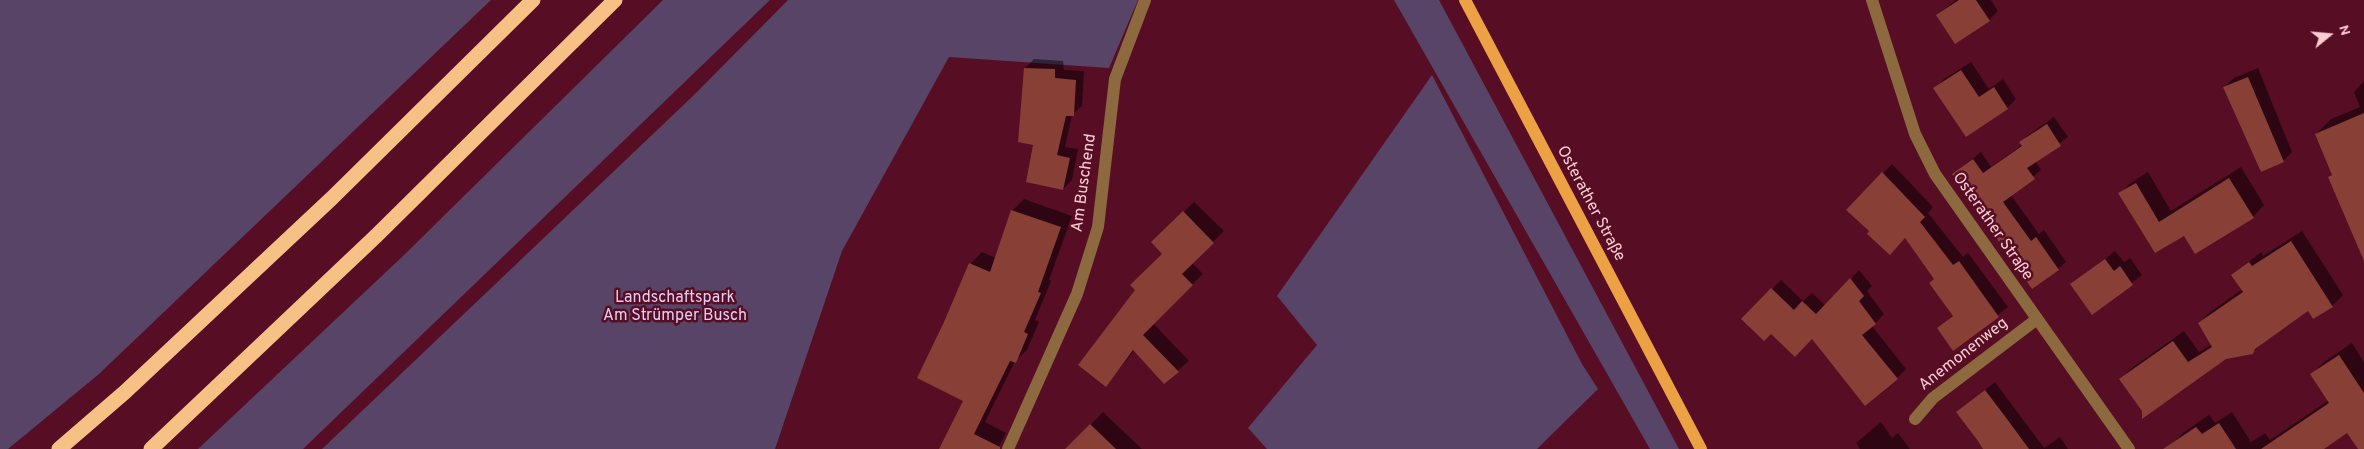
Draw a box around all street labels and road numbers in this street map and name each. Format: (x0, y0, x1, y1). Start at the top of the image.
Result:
street label: Am Buschend (1069, 133, 1101, 233)
street label: Osterather Straße (1552, 143, 1628, 265)
street label: Osterather Straße (1948, 169, 2036, 285)
street label: Anemonenweg (1916, 314, 2012, 396)

